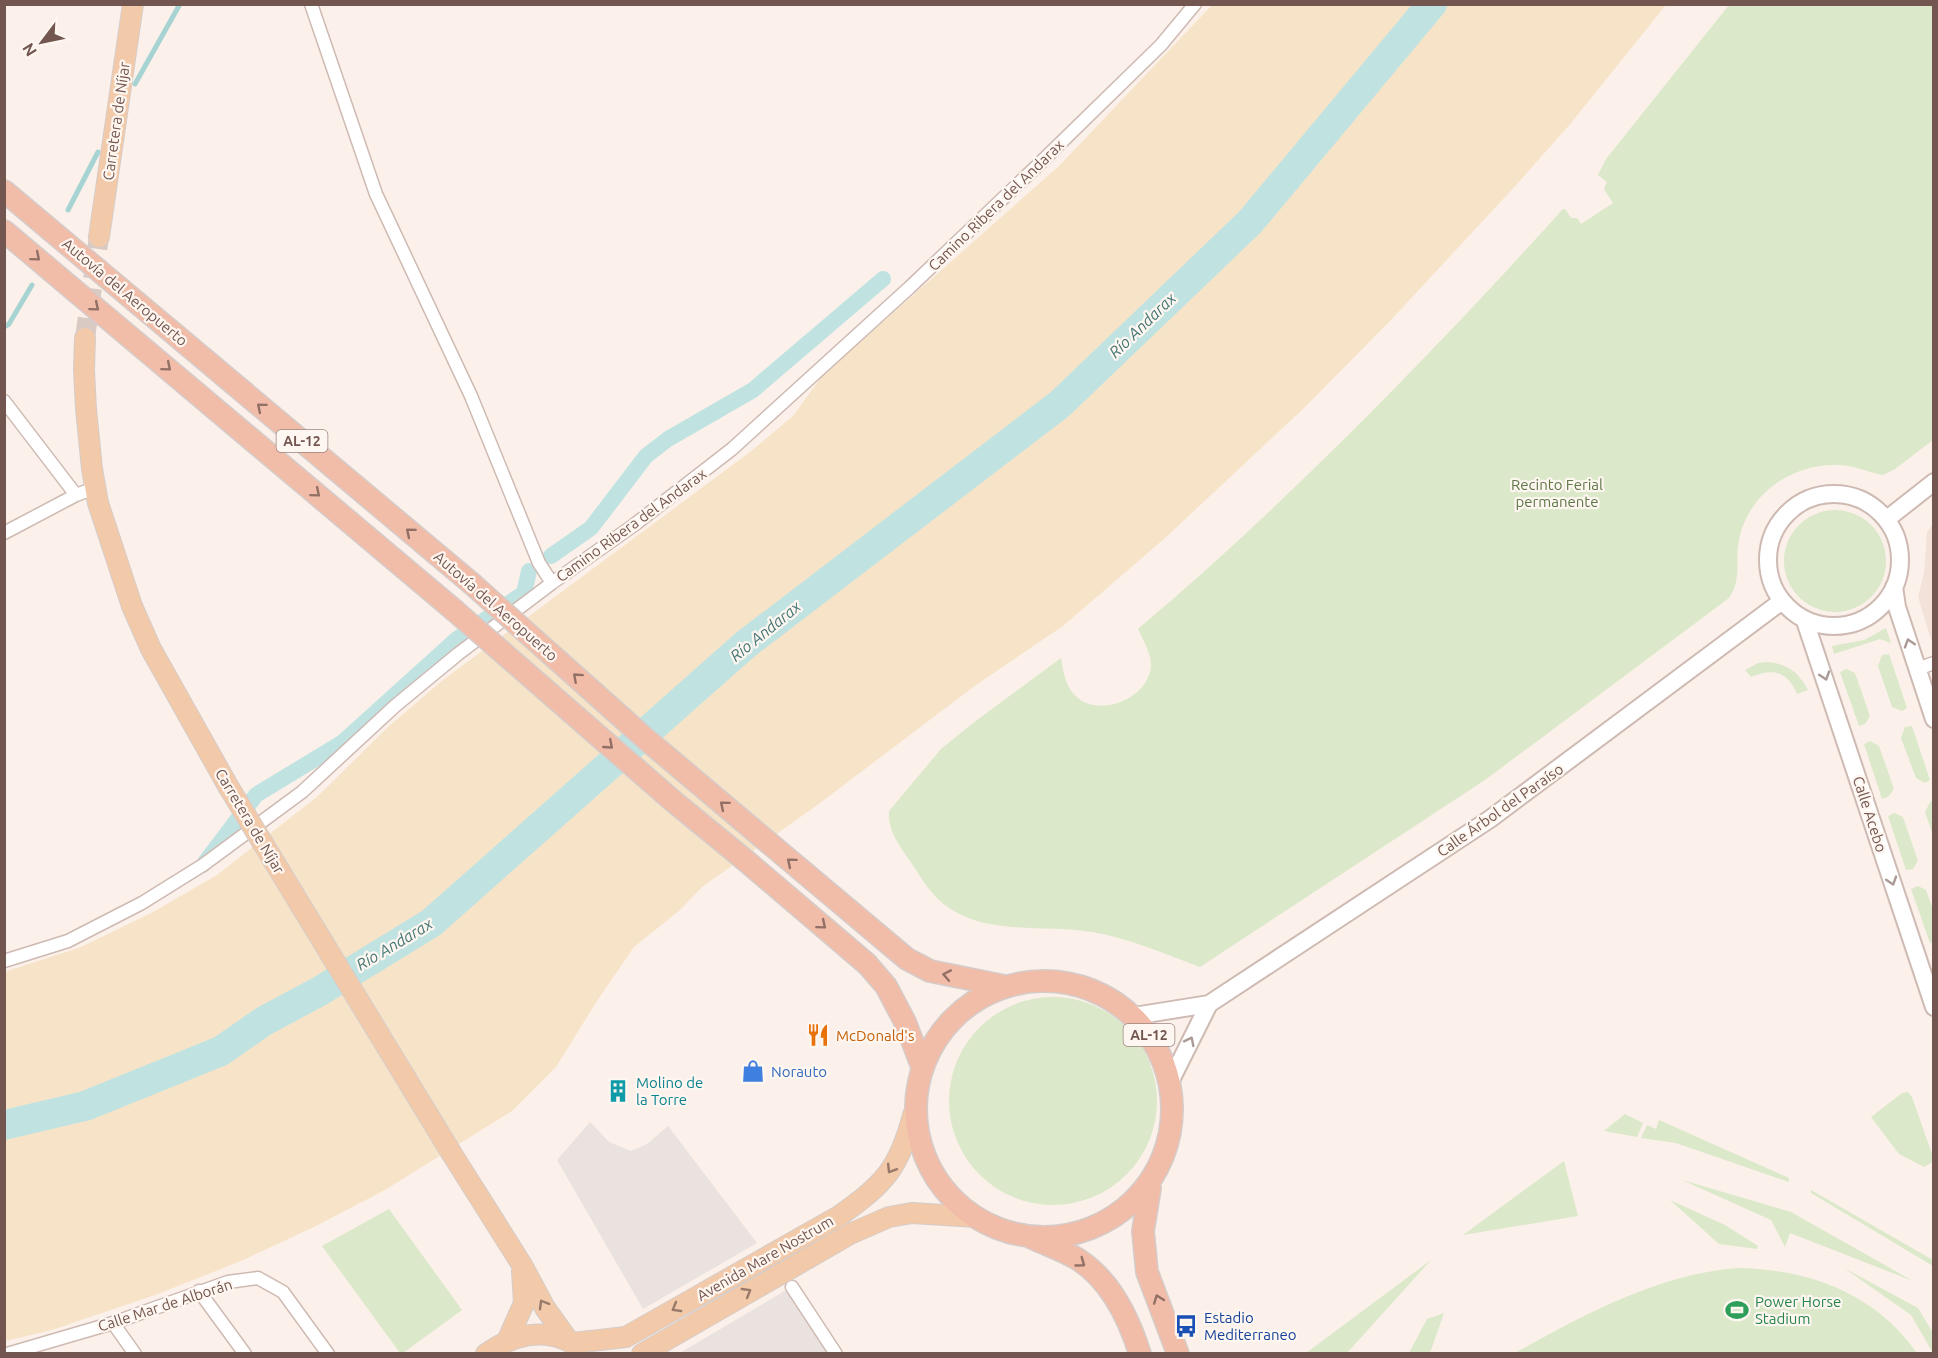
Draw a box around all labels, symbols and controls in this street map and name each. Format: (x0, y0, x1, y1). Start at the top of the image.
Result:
north arrow (12, 12, 72, 72)
text: N (18, 40, 40, 60)
street label: Carretera de Níjar (99, 60, 133, 181)
street label: Camino Ribera del Andarax (925, 136, 1067, 274)
street label: Autovía del Aeropuerto (59, 235, 191, 349)
one-way arrow (29, 250, 40, 261)
water label: Río Andarax (1105, 289, 1179, 361)
one-way arrow (88, 299, 99, 310)
one-way arrow (160, 360, 171, 371)
one-way arrow (257, 403, 268, 414)
road number: AL-12 (276, 430, 328, 452)
street label: Camino Ribera del Andarax (553, 465, 710, 585)
park label: Recinto Ferial permanente (1511, 476, 1603, 510)
one-way arrow (309, 486, 320, 497)
one-way arrow (406, 528, 417, 539)
street label: Autovía del Aeropuerto (431, 548, 561, 664)
water label: Río Andarax (726, 597, 804, 665)
one-way arrow (1904, 638, 1916, 649)
one-way arrow (1817, 670, 1830, 681)
one-way arrow (573, 673, 583, 684)
one-way arrow (602, 738, 613, 749)
street label: Calle Árbol del Paraíso (1434, 760, 1566, 860)
street label: Carretera de Níjar (212, 765, 288, 877)
street label: Calle Acebo (1850, 774, 1890, 854)
one-way arrow (720, 801, 731, 812)
one-way arrow (787, 858, 798, 869)
one-way arrow (1884, 875, 1897, 886)
water label: Río Andarax (353, 914, 436, 974)
one-way arrow (815, 918, 826, 929)
one-way arrow (942, 969, 952, 982)
restaurant icon: McDonald's (805, 1022, 831, 1048)
road number: AL-12 (1124, 1024, 1174, 1046)
place label: McDonald's (836, 1027, 914, 1044)
one-way arrow (1183, 1036, 1195, 1047)
shop icon: Norauto (740, 1058, 766, 1084)
place label: Norauto (771, 1063, 827, 1080)
place label: Molino de la Torre (636, 1074, 703, 1108)
building icon: Molino de la Torre (605, 1078, 631, 1104)
one-way arrow (887, 1163, 899, 1173)
street label: Avenida Mare Nostrum (694, 1212, 836, 1304)
one-way arrow (1074, 1256, 1085, 1267)
street label: Calle Mar de Alborán (96, 1275, 234, 1335)
one-way arrow (741, 1288, 751, 1300)
place label: Power Horse Stadium (1755, 1293, 1841, 1327)
one-way arrow (1152, 1294, 1165, 1304)
sports icon: Power Horse Stadium (1724, 1297, 1750, 1323)
one-way arrow (539, 1300, 551, 1310)
one-way arrow (672, 1301, 682, 1312)
place label: Estadio Mediterraneo (1204, 1309, 1297, 1343)
bus stop icon: Estadio Mediterraneo (1173, 1313, 1199, 1339)

